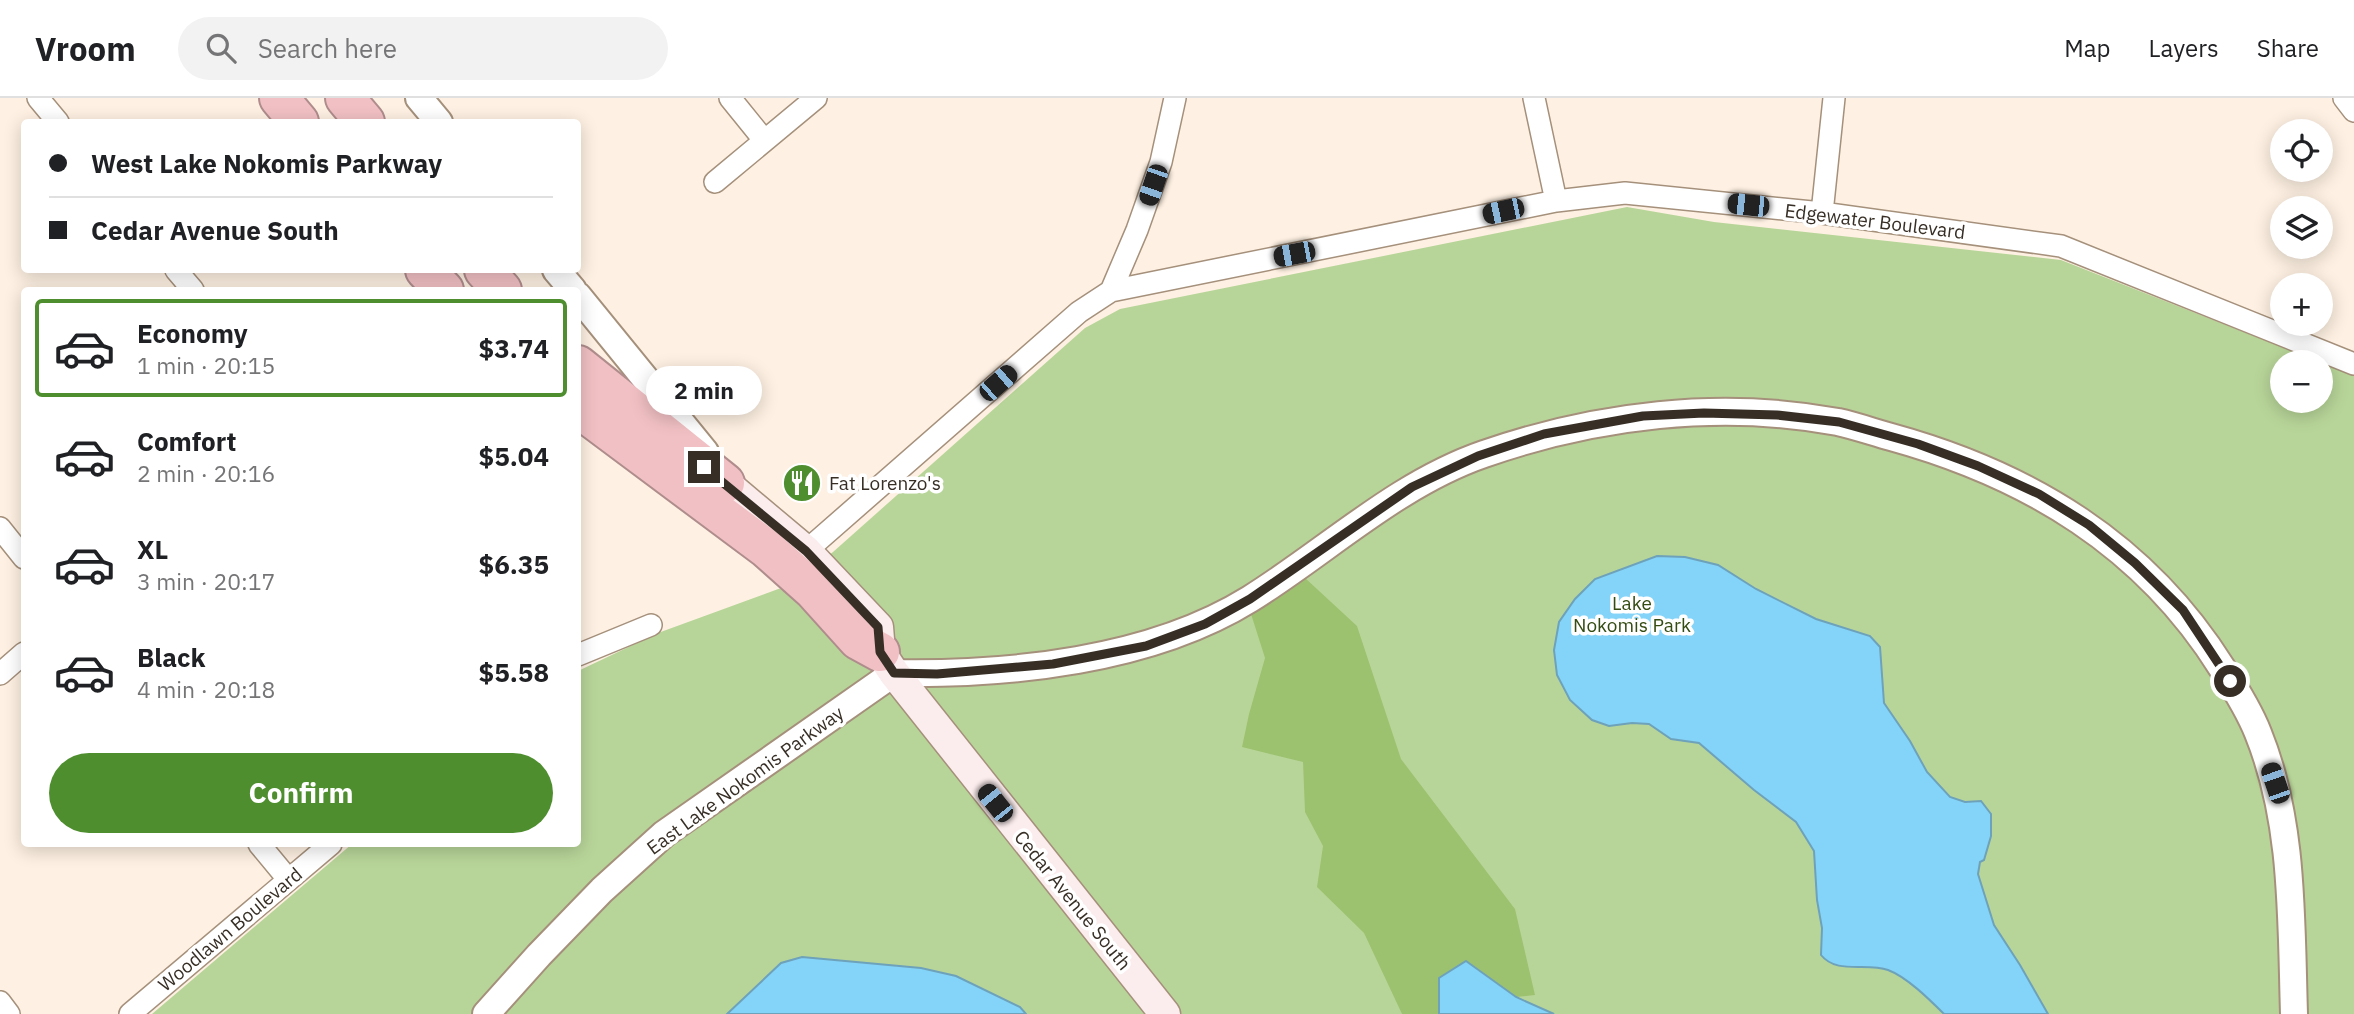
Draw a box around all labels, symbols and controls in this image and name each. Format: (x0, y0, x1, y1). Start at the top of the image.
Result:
search box (178, 17, 668, 80)
text: Vroom (35, 27, 136, 70)
icon: search (202, 29, 240, 67)
text: Search here (258, 31, 397, 65)
text: Map (2064, 32, 2111, 64)
text: Layers (2149, 32, 2219, 64)
text: Share (2257, 32, 2319, 64)
map controls (2270, 119, 2333, 413)
button: locate (2270, 119, 2333, 182)
text: West Lake Nokomis Parkway (91, 146, 442, 180)
car (1137, 162, 1170, 208)
car (1727, 192, 1770, 218)
car (1481, 196, 1526, 226)
button: layers (2270, 196, 2333, 259)
street label: Edgewater Boulevard (1783, 198, 1967, 244)
text: Cedar Avenue South (91, 213, 339, 247)
car (1272, 240, 1317, 268)
button: + (2270, 273, 2333, 336)
text: Economy (137, 316, 248, 350)
icon: car (53, 317, 116, 380)
text: $3.74 (479, 331, 549, 365)
text: 1 min · 20:15 (137, 350, 275, 380)
button: − (2270, 350, 2333, 413)
car (976, 361, 1021, 405)
callout: 2 min (646, 366, 762, 414)
text: 2 min (674, 375, 734, 405)
text: Comfort (137, 424, 236, 458)
icon: car (53, 425, 116, 488)
text: $5.04 (479, 439, 549, 473)
route end (688, 451, 720, 483)
text: 2 min · 20:16 (137, 458, 275, 488)
restaurant icon: Fat Lorenzo's (781, 462, 823, 504)
place label: Fat Lorenzo's (829, 471, 941, 495)
text: XL (137, 532, 168, 566)
icon: car (53, 533, 116, 596)
text: $6.35 (479, 547, 549, 581)
text: 3 min · 20:17 (137, 566, 275, 596)
park label: Lake Nokomis Park (1573, 591, 1691, 637)
text: Black (137, 640, 205, 674)
icon: car (53, 641, 116, 704)
text: $5.58 (479, 655, 549, 689)
route start (2214, 665, 2246, 697)
text: 4 min · 20:18 (137, 674, 275, 704)
street label: East Lake Nokomis Parkway (642, 700, 849, 860)
button: Confirm (49, 753, 553, 833)
car (2259, 760, 2292, 806)
car (974, 780, 1017, 826)
street label: Cedar Avenue South (1009, 825, 1137, 975)
street label: Woodlawn Boulevard (153, 862, 307, 996)

